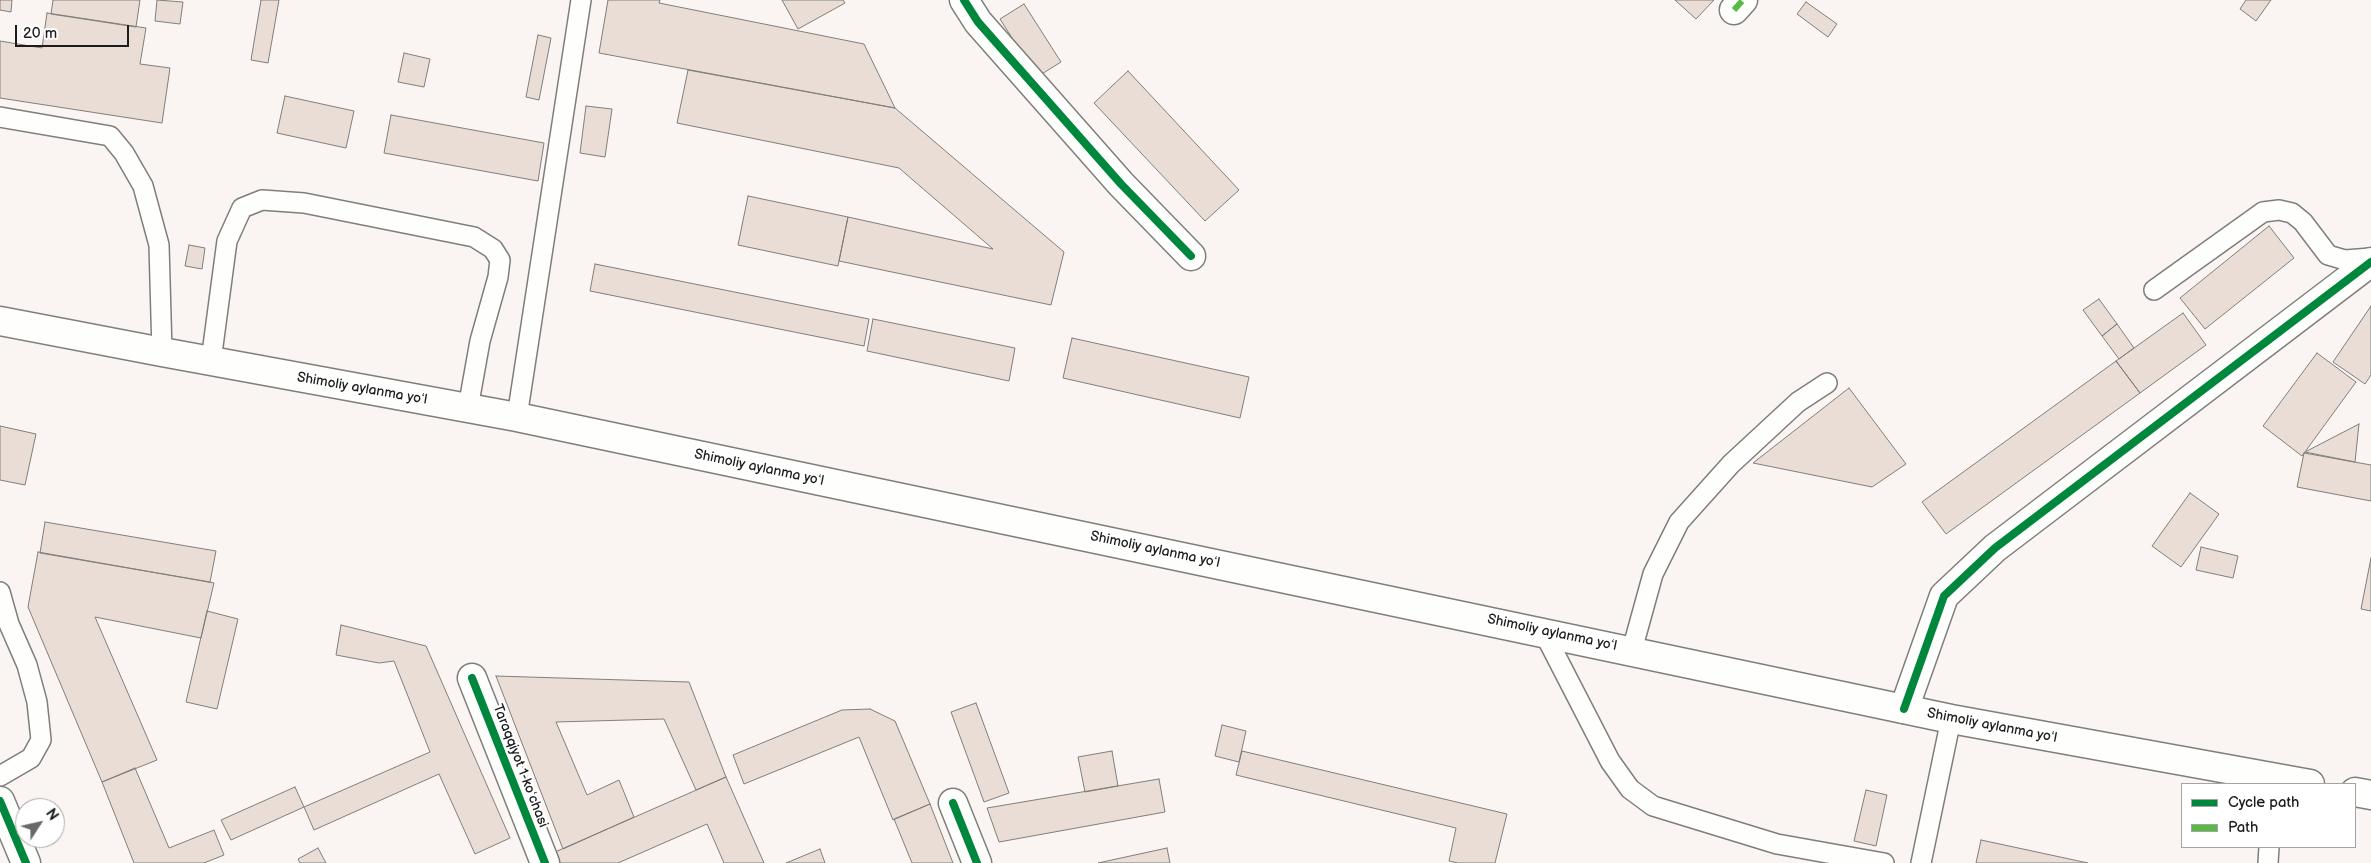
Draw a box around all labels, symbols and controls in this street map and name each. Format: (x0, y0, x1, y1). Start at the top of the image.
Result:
scale bar (18, 15, 131, 47)
text: 20 m (23, 24, 57, 43)
street label: Shimoliy aylanma yoʻl (296, 369, 428, 409)
street label: Shimoliy aylanma yoʻl (693, 446, 825, 490)
street label: Shimoliy aylanma yoʻl (1089, 528, 1221, 572)
street label: Shimoliy aylanma yoʻl (1486, 611, 1618, 655)
street label: Taraqqiyot 1-koʻchasi (489, 702, 551, 830)
street label: Shimoliy aylanma yoʻl (1926, 705, 2058, 747)
legend (2181, 783, 2356, 848)
text: Cycle path (2228, 793, 2299, 812)
north arrow (15, 798, 65, 848)
text: N (42, 805, 62, 824)
text: Path (2228, 818, 2258, 837)

